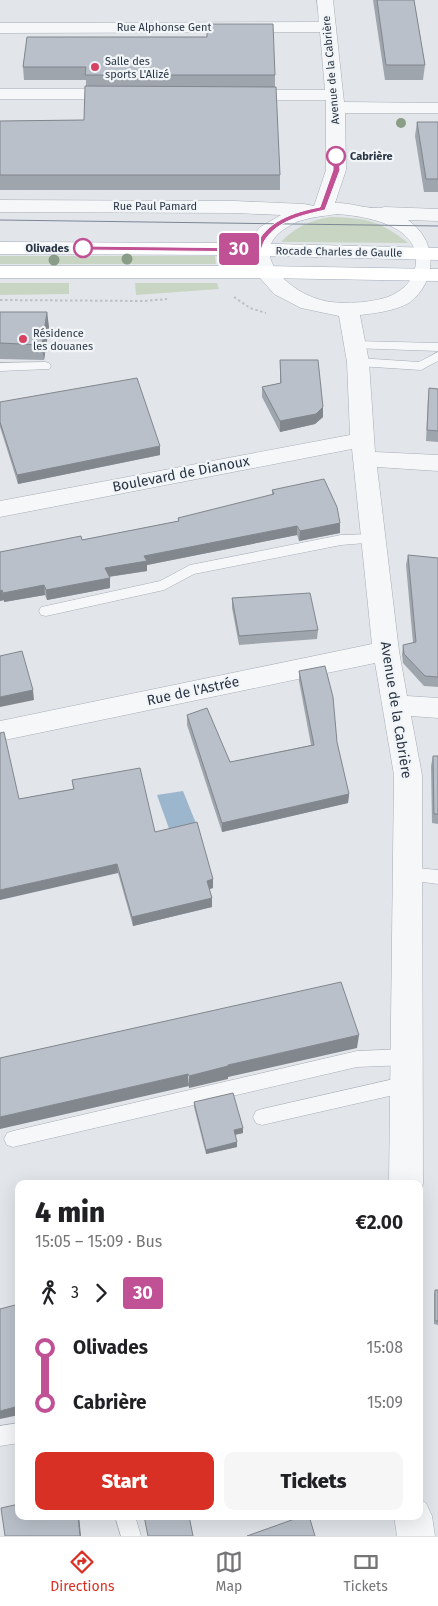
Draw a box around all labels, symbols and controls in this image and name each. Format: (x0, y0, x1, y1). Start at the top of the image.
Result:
street label: Avenue de la Cabrière (320, 15, 342, 125)
street label: Rue Alphonse Gent (117, 21, 211, 34)
place label: Salle des sports L'Alizé (105, 55, 169, 81)
marker: Salle des sports L'Alizé (89, 61, 101, 73)
marker: Cabrière (326, 146, 346, 166)
place label: Cabrière (350, 150, 393, 163)
street label: Rue Paul Pamard (113, 200, 197, 213)
line badge: 30 (216, 233, 262, 265)
marker: Olivades (73, 238, 93, 258)
text: 30 (229, 238, 249, 260)
place label: Olivades (26, 242, 70, 255)
street label: Rocade Charles de Gaulle (276, 244, 402, 260)
place label: Résidence les douanes (33, 327, 93, 353)
marker: Résidence les douanes (17, 333, 29, 345)
street label: Boulevard de Dianoux (111, 452, 251, 496)
street label: Avenue de la Cabrière (377, 640, 415, 780)
street label: Rue de l'Astrée (145, 673, 241, 709)
text: 4 min (35, 1196, 105, 1229)
text: €2.00 (356, 1211, 403, 1234)
text: 15:05 – 15:09 · Bus (35, 1232, 162, 1251)
icon: walk (35, 1279, 63, 1307)
icon: forward (87, 1279, 115, 1307)
text: 30 (133, 1282, 153, 1304)
text: 3 (71, 1283, 79, 1302)
text: Olivades (73, 1336, 148, 1359)
text: 15:08 (366, 1338, 403, 1357)
text: Cabrière (73, 1391, 147, 1414)
text: 15:09 (367, 1393, 403, 1412)
button: Start (35, 1452, 214, 1510)
button: Tickets (224, 1452, 403, 1510)
tab: Directions (50, 1548, 114, 1595)
tab: Map (215, 1548, 243, 1595)
tab: Tickets (344, 1548, 388, 1595)

